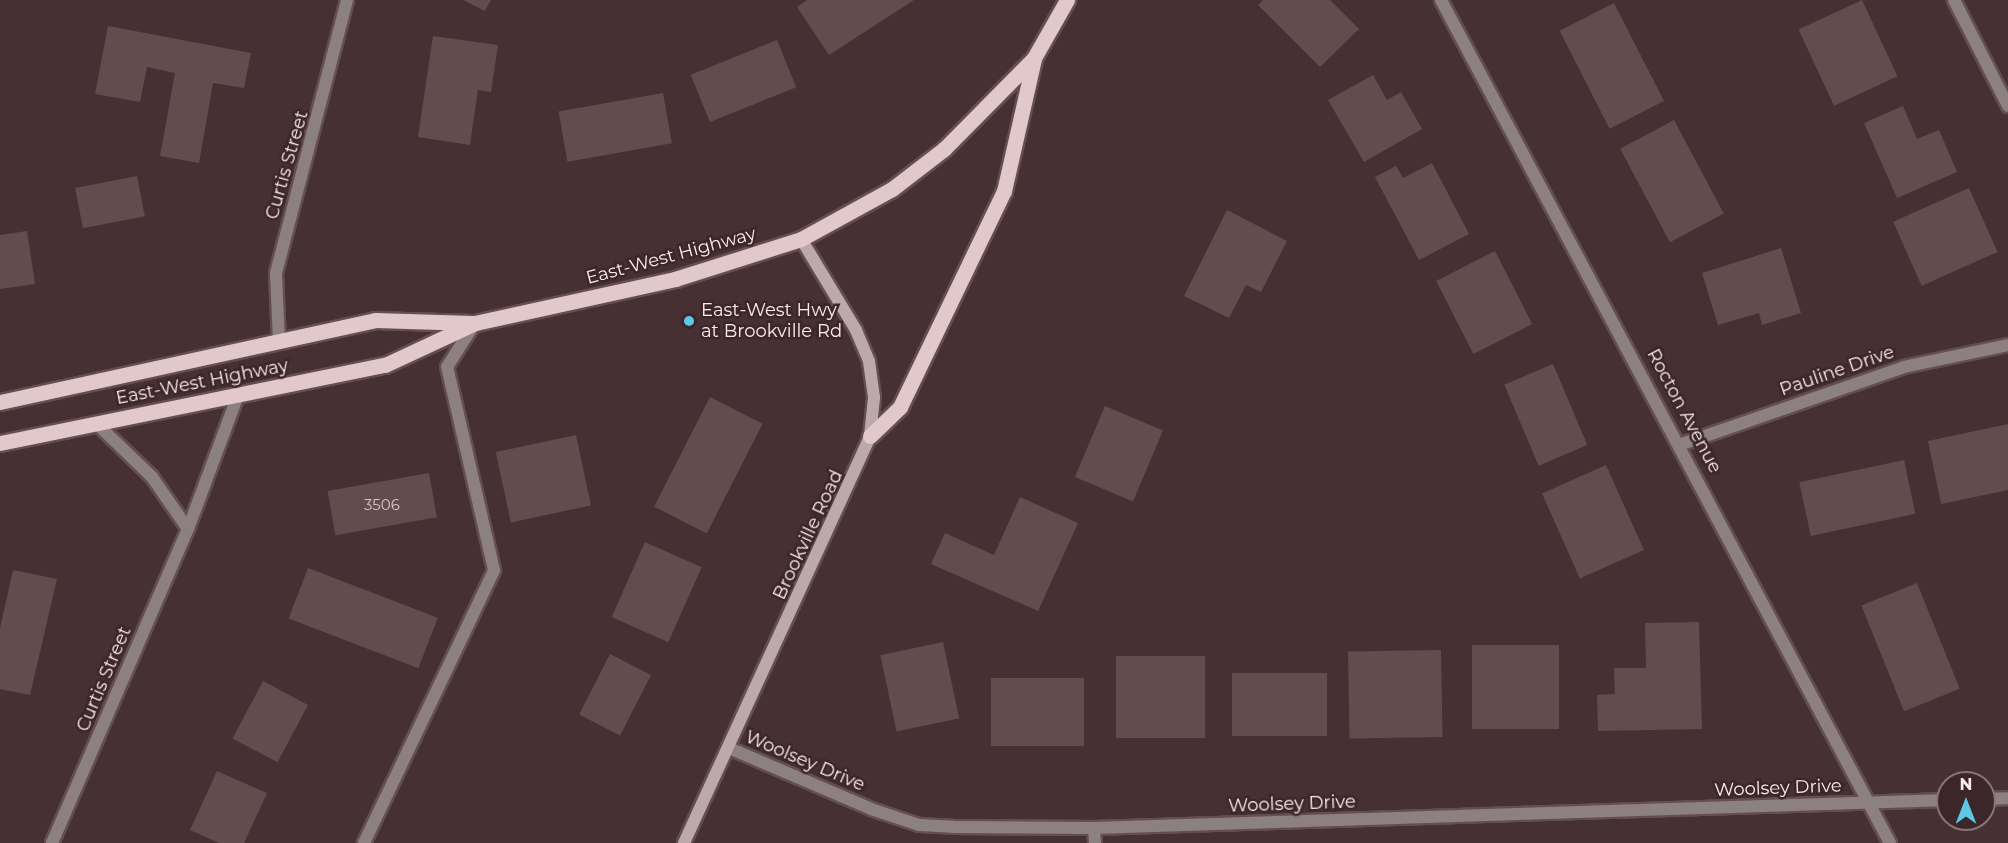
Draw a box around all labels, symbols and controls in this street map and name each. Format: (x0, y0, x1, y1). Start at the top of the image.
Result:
street label: Curtis Street (261, 108, 313, 222)
street label: East-West Highway (584, 223, 758, 289)
place label: East-West Hwy at Brookville Rd (701, 300, 842, 342)
marker: East-West Hwy at Brookville Rd (682, 314, 696, 328)
street label: Pauline Drive (1777, 341, 1897, 401)
street label: Rocton Avenue (1642, 345, 1726, 477)
street label: East-West Highway (114, 355, 290, 409)
street label: Brookville Road (769, 467, 847, 603)
house number: 3506 (364, 496, 400, 514)
street label: Curtis Street (72, 623, 136, 735)
street label: Woolsey Drive (742, 726, 868, 796)
north arrow (1936, 771, 1996, 831)
street label: Woolsey Drive (1714, 775, 1842, 801)
text: N (1960, 775, 1972, 794)
street label: Woolsey Drive (1228, 791, 1356, 817)

